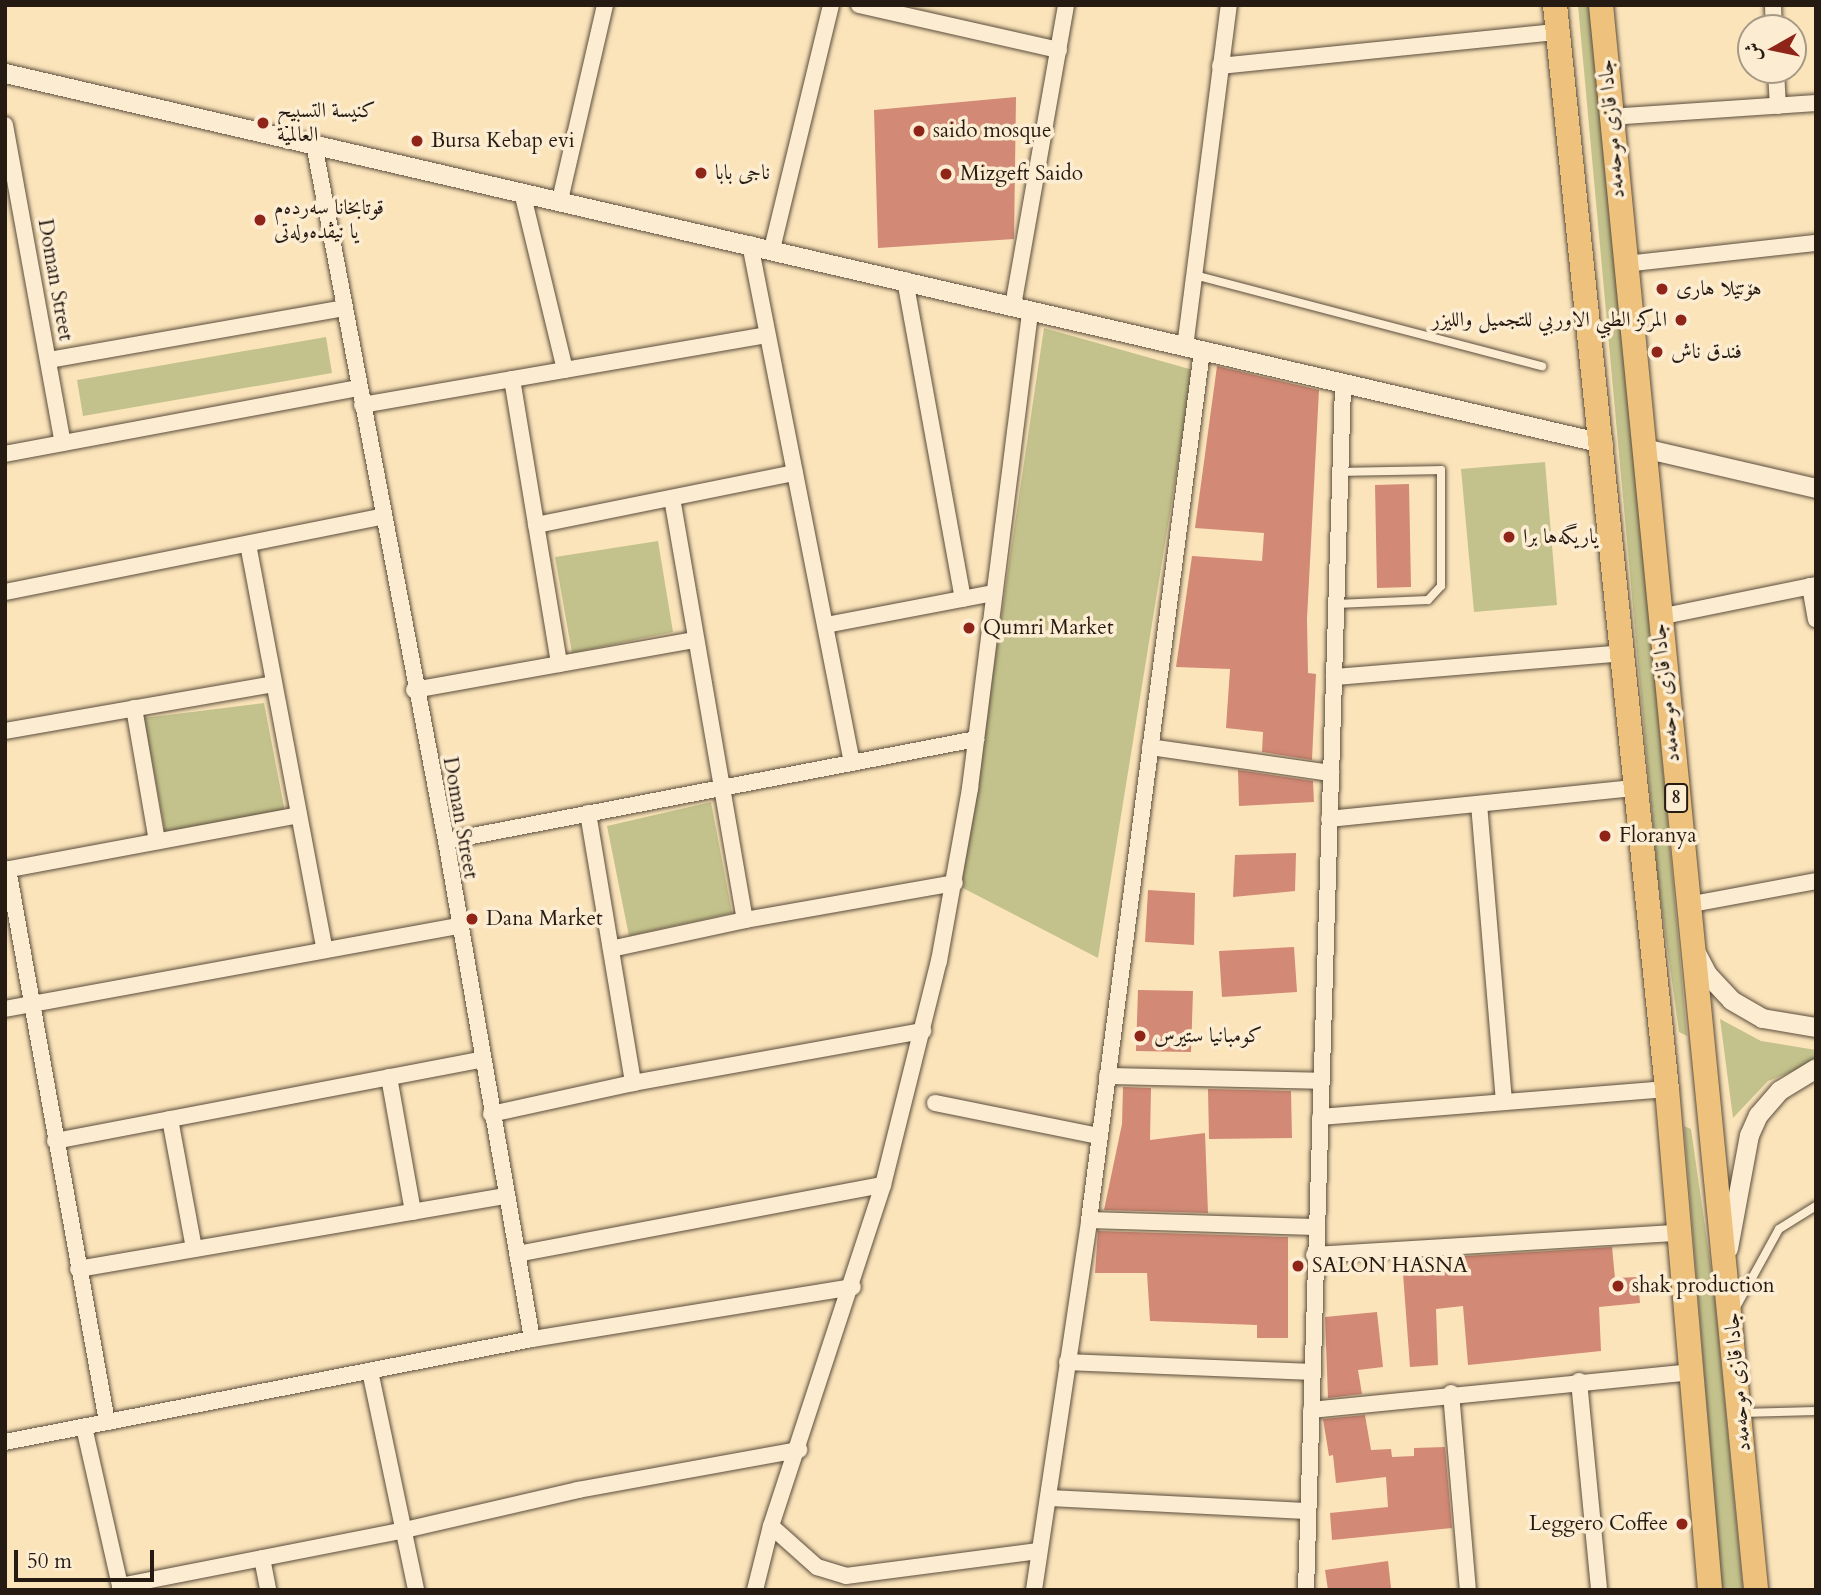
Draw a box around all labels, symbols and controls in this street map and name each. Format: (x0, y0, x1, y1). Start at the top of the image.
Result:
north arrow (1737, 14, 1807, 84)
text: ش (1739, 41, 1768, 63)
street label: جادا قازی موحەمەد (1593, 58, 1631, 200)
place label: كنيسة التسبيح العالمية (277, 98, 376, 148)
marker: كنيسة التسبيح العالمية (255, 115, 271, 131)
place label: saido mosque (933, 118, 1052, 144)
marker: saido mosque (911, 123, 927, 139)
place label: Bursa Kebap evi (431, 128, 575, 154)
marker: Bursa Kebap evi (409, 133, 425, 149)
place label: ناجى بابا (715, 160, 770, 186)
place label: Mizgeft Saido (960, 161, 1083, 187)
marker: ناجى بابا (693, 165, 709, 181)
marker: Mizgeft Saido (938, 166, 954, 182)
place label: قوتابخانا سەردەم یا نیڤدەولەتی (274, 195, 384, 245)
marker: قوتابخانا سەردەم یا نیڤدەولەتی (252, 212, 268, 228)
street label: Doman Street (32, 217, 78, 343)
place label: هۆتێلا هاری (1676, 276, 1762, 302)
marker: هۆتێلا هاری (1654, 281, 1670, 297)
place label: المركز الطبي الاوربي للتجميل والليزر (1432, 307, 1667, 333)
marker: المركز الطبي الاوربي للتجميل والليزر (1673, 312, 1689, 328)
place label: فندق ناش (1671, 339, 1742, 365)
marker: فندق ناش (1649, 344, 1665, 360)
place label: یاریگەها برا (1523, 524, 1598, 550)
marker: یاریگەها برا (1501, 529, 1517, 545)
place label: Qumri Market (983, 615, 1114, 641)
marker: Qumri Market (961, 620, 977, 636)
street label: جادا قازی موحەمەد (1646, 622, 1686, 764)
street label: Doman Street (437, 755, 483, 881)
road number: 8 (1664, 782, 1688, 814)
place label: Floranya (1619, 823, 1696, 849)
marker: Floranya (1597, 828, 1613, 844)
place label: Dana Market (486, 906, 603, 932)
marker: Dana Market (464, 911, 480, 927)
place label: كومبانيا ستيرس (1154, 1023, 1262, 1049)
marker: كومبانيا ستيرس (1132, 1028, 1148, 1044)
place label: SALON HASNA (1312, 1253, 1468, 1279)
marker: SALON HASNA (1290, 1258, 1306, 1274)
place label: shak production (1632, 1273, 1775, 1299)
marker: shak production (1610, 1278, 1626, 1294)
street label: جادا قازی موحەمەد (1719, 1311, 1757, 1453)
place label: Leggero Coffee (1529, 1511, 1668, 1537)
marker: Leggero Coffee (1674, 1516, 1690, 1532)
scale bar (18, 1536, 158, 1580)
text: 50 m (27, 1547, 72, 1576)

